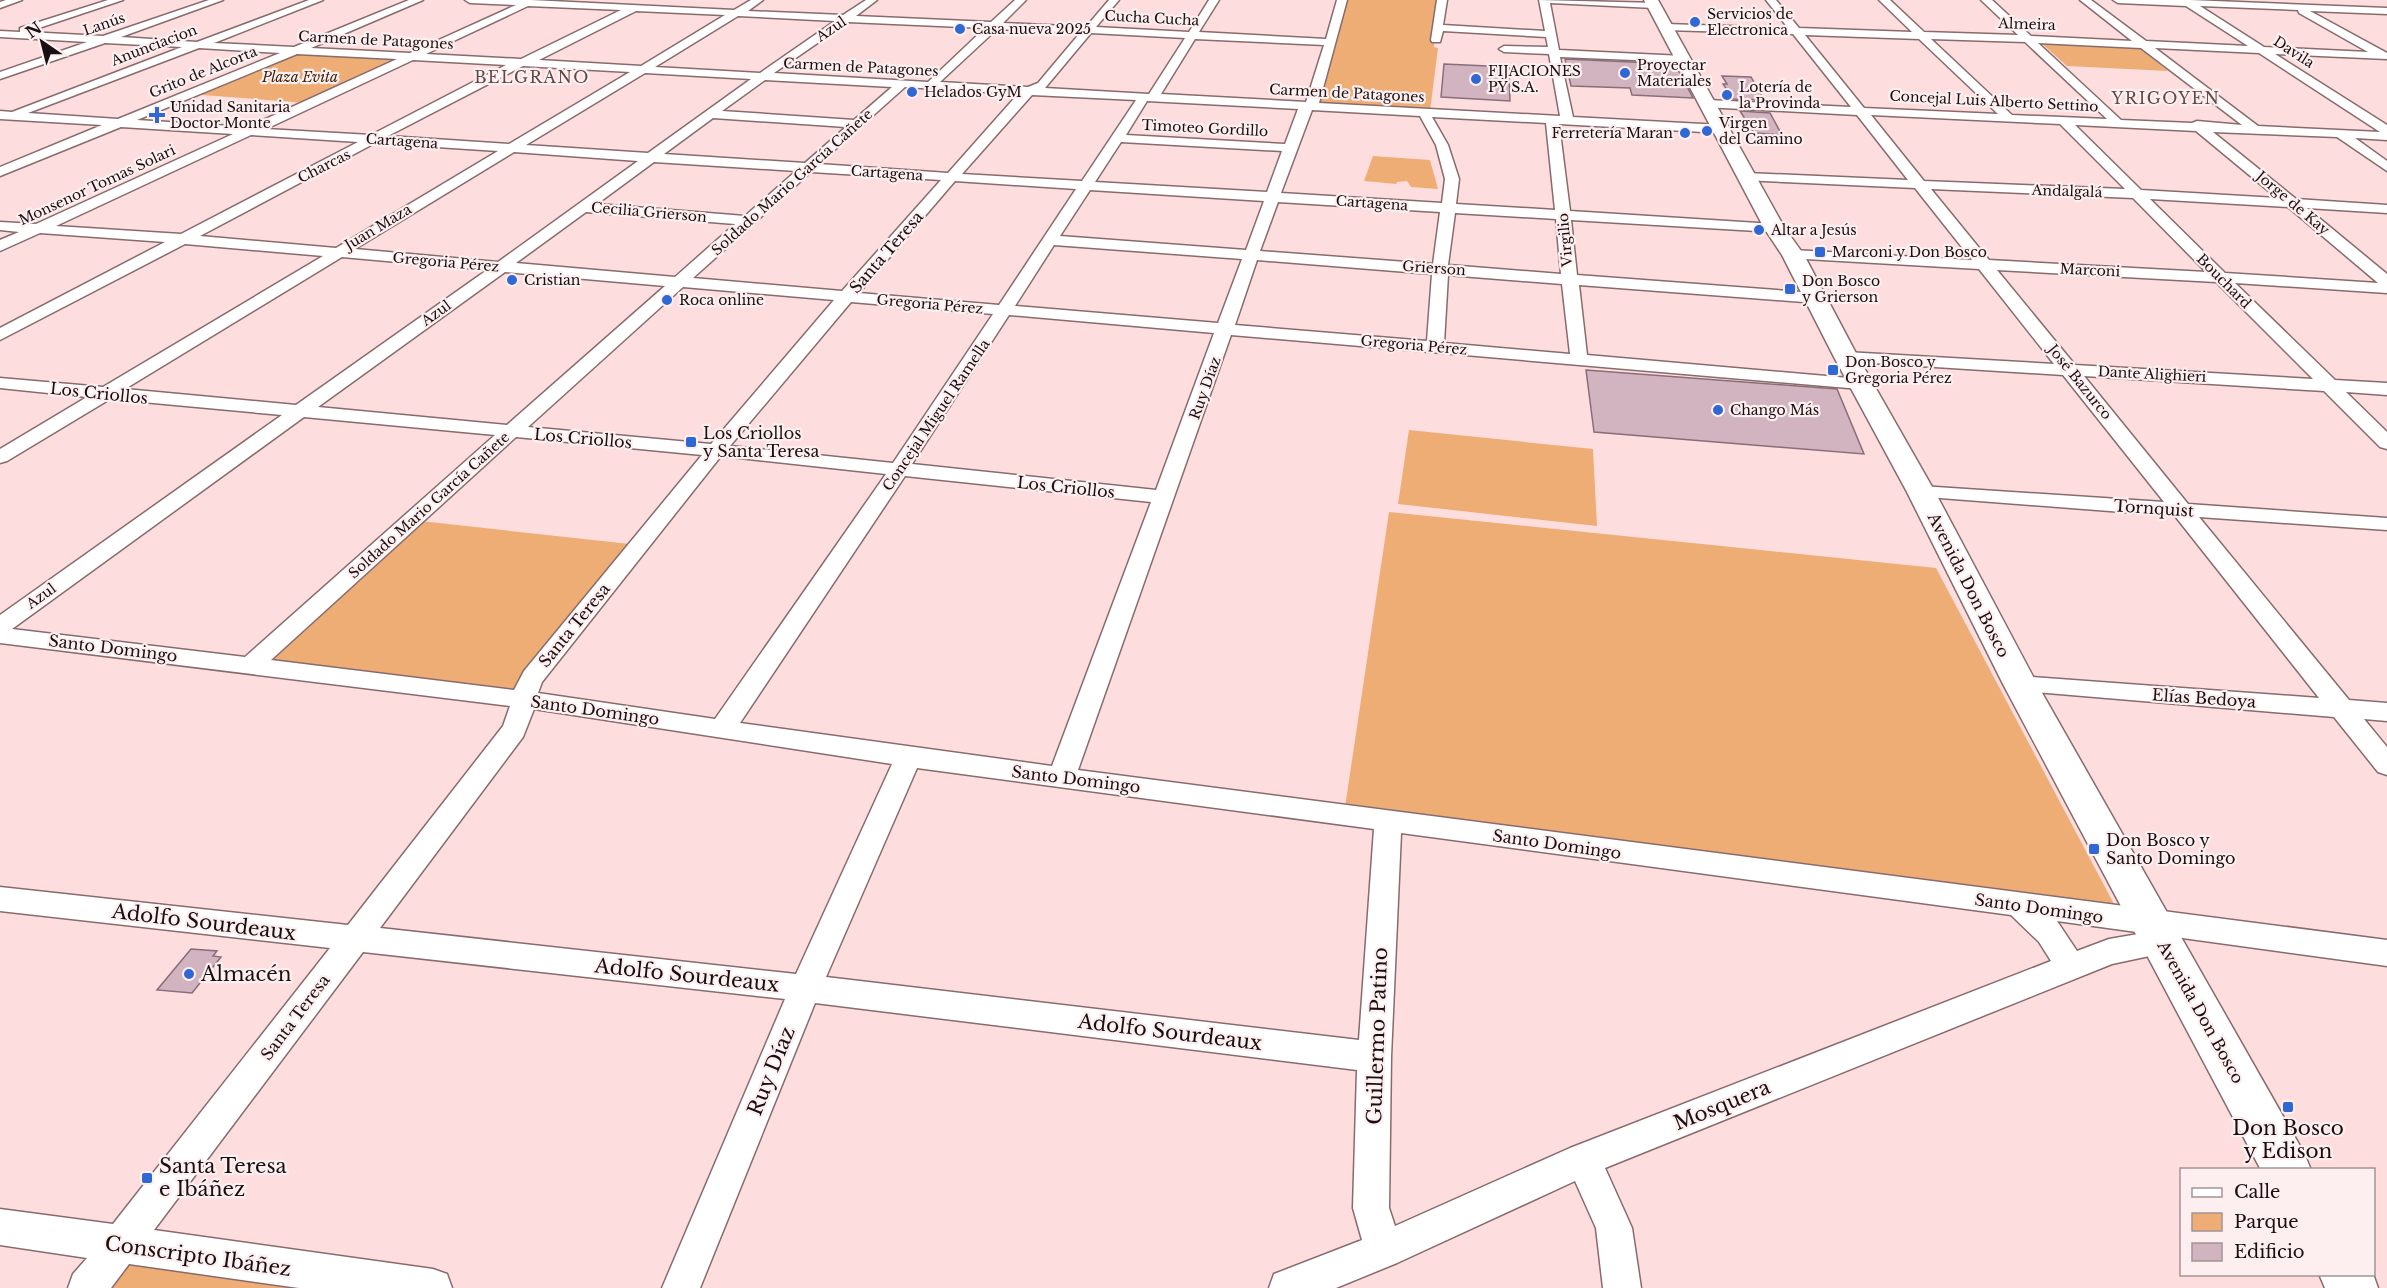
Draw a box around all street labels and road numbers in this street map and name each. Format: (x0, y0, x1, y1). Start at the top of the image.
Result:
street label: Cucha Cucha (1104, 7, 1200, 29)
street label: Lanús (81, 8, 127, 40)
street label: Azul (812, 12, 850, 46)
street label: Almeira (1997, 14, 2056, 34)
street label: Anunciacion (108, 20, 200, 70)
street label: Carmen de Patagones (298, 27, 454, 53)
street label: Davila (2270, 32, 2318, 72)
street label: Grito de Alcorta (146, 42, 260, 102)
street label: Carmen de Patagones (783, 54, 939, 80)
street label: Carmen de Patagones (1269, 80, 1425, 106)
street label: Concejal Luis Alberto Settino (1889, 87, 2099, 115)
street label: Soldado Mario García Cañete (708, 105, 876, 259)
street label: Timoteo Gordillo (1141, 116, 1269, 140)
street label: Cartagena (365, 129, 439, 153)
street label: Monsenor Tomas Solari (16, 141, 178, 229)
street label: Charcas (295, 145, 353, 187)
street label: Cartagena (850, 161, 924, 185)
street label: Jorge de Kay (2251, 166, 2333, 239)
street label: Andalgalá (2030, 181, 2103, 201)
street label: Cartagena (1335, 191, 1409, 215)
street label: Cecilia Grierson (590, 198, 708, 226)
street label: Juan Maza (340, 200, 415, 255)
street label: Santa Teresa (845, 207, 927, 297)
street label: Virgilio (1554, 212, 1576, 269)
street label: Gregoria Pérez (392, 248, 500, 276)
street label: Bouchard (2193, 250, 2256, 313)
street label: Grierson (1402, 257, 1467, 279)
street label: Marconi (2059, 259, 2121, 281)
street label: Gregoria Pérez (876, 290, 984, 318)
street label: Azul (417, 296, 455, 330)
street label: Gregoria Pérez (1360, 331, 1468, 359)
street label: Concejal Miguel Ramella (878, 335, 994, 494)
street label: José Bazurco (2043, 339, 2116, 423)
street label: Ruy Díaz (1185, 354, 1225, 422)
street label: Dante Alighieri (2097, 362, 2207, 386)
street label: Los Criollos (49, 378, 149, 408)
street label: Los Criollos (533, 424, 633, 452)
street label: Soldado Mario García Cañete (345, 428, 513, 582)
street label: Los Criollos (1016, 472, 1116, 502)
street label: Tornquist (2113, 495, 2195, 521)
street label: Avenida Don Bosco (1923, 508, 2014, 661)
street label: Azul (22, 579, 60, 613)
street label: Santa Teresa (534, 579, 614, 671)
street label: Santo Domingo (47, 630, 179, 666)
street label: Elías Bedoya (2151, 684, 2257, 712)
street label: Santo Domingo (529, 691, 661, 729)
street label: Santo Domingo (1010, 761, 1142, 797)
street label: Santo Domingo (1491, 825, 1623, 863)
street label: Santo Domingo (1973, 889, 2105, 927)
street label: Adolfo Sourdeaux (110, 899, 297, 945)
street label: Avenida Don Bosco (2153, 936, 2248, 1087)
street label: Guillermo Patino (1362, 947, 1392, 1125)
street label: Adolfo Sourdeaux (593, 953, 780, 997)
street label: Santa Teresa (256, 970, 334, 1064)
street label: Adolfo Sourdeaux (1076, 1009, 1263, 1055)
street label: Ruy Díaz (742, 1023, 800, 1119)
street label: Mosquera (1670, 1074, 1775, 1135)
street label: Conscripto Ibáñez (103, 1231, 293, 1281)

